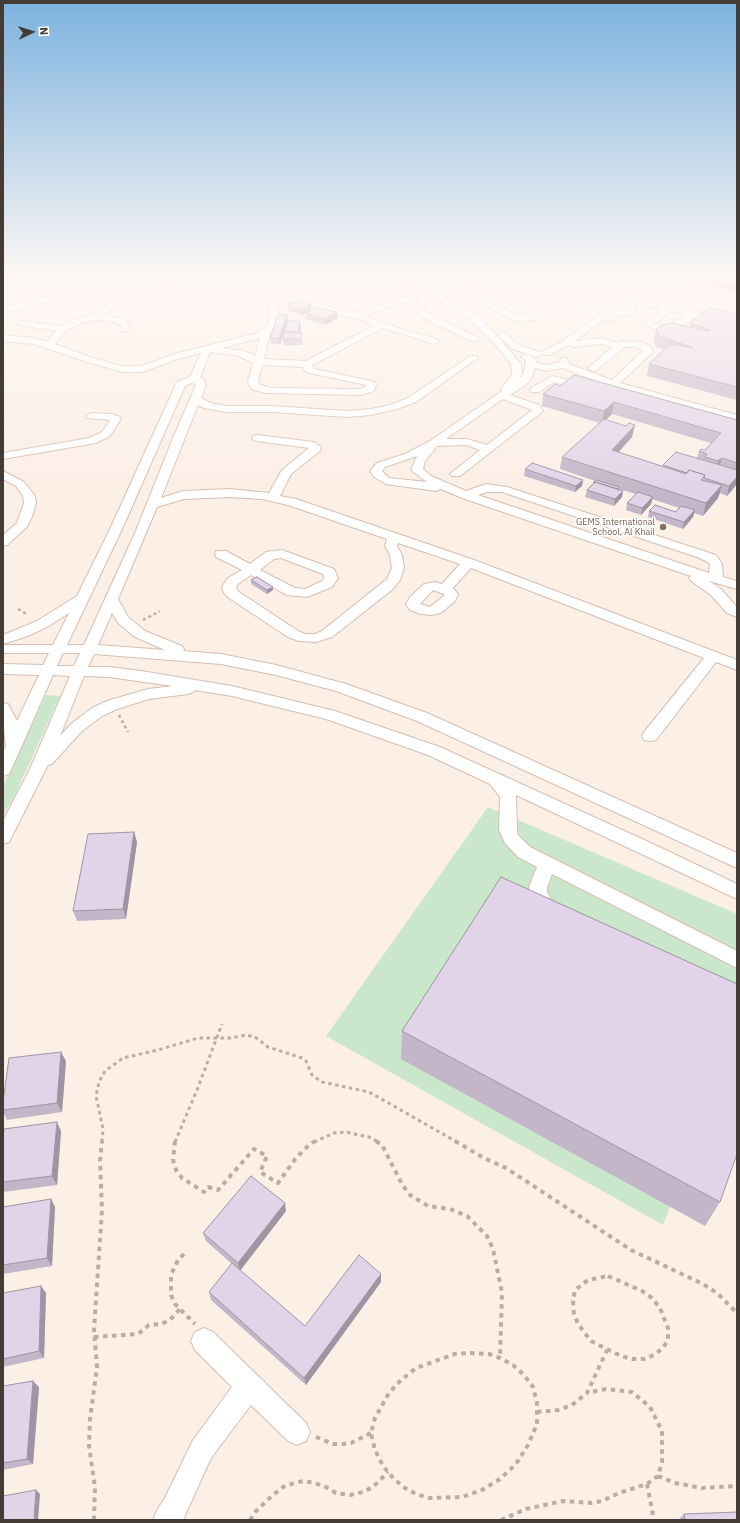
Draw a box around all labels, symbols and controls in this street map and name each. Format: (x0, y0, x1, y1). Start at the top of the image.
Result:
north arrow (12, 12, 52, 52)
text: N (37, 27, 51, 36)
place label: GEMS International School, Al Khail (576, 517, 655, 538)
marker: GEMS International School, Al Khail (658, 522, 668, 532)

